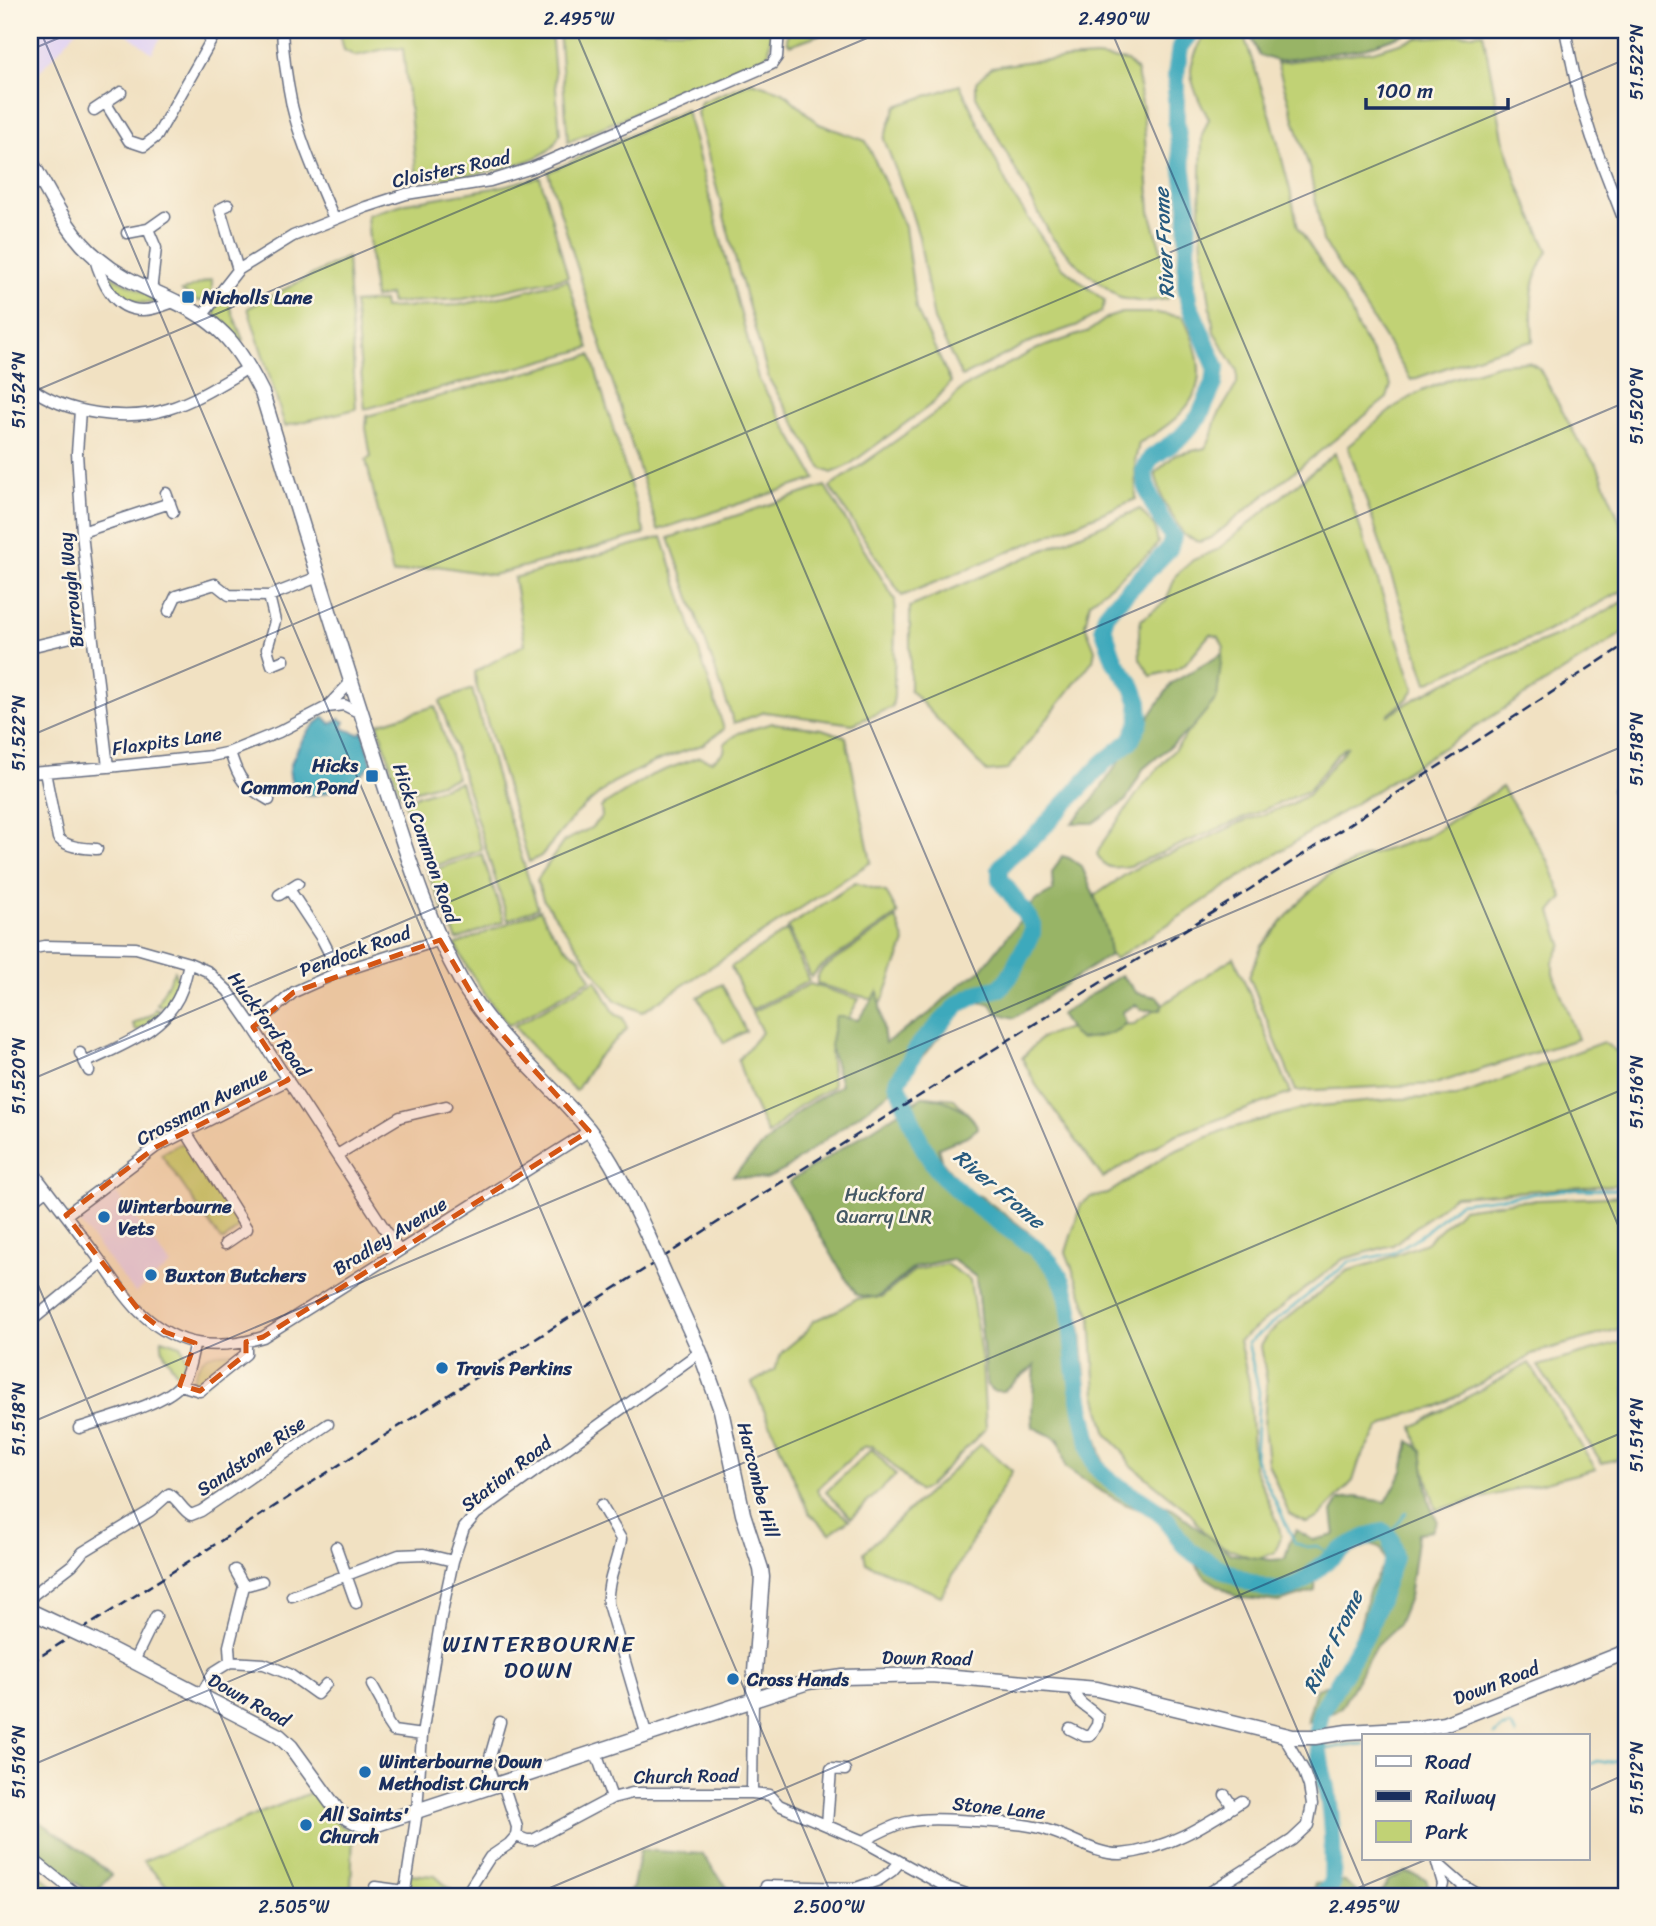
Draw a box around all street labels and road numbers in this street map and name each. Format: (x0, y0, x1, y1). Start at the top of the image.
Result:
street label: Cloisters Road (389, 140, 515, 198)
street label: Burrough Way (49, 530, 93, 649)
street label: Flaxpits Lane (110, 717, 224, 765)
street label: Hicks Common Road (383, 759, 469, 929)
street label: Pendock Road (295, 915, 416, 986)
street label: Huckford Road (219, 964, 320, 1086)
street label: Crossman Avenue (130, 1057, 274, 1155)
street label: Bradley Avenue (326, 1187, 454, 1284)
street label: Sandstone Rise (189, 1407, 313, 1505)
street label: Harcombe Hill (728, 1418, 788, 1542)
street label: Station Road (453, 1426, 561, 1520)
street label: Down Road (882, 1641, 974, 1675)
street label: Down Road (1448, 1651, 1546, 1715)
street label: Down Road (202, 1664, 298, 1737)
street label: Church Road (633, 1759, 740, 1793)
street label: Stone Lane (951, 1787, 1047, 1829)

